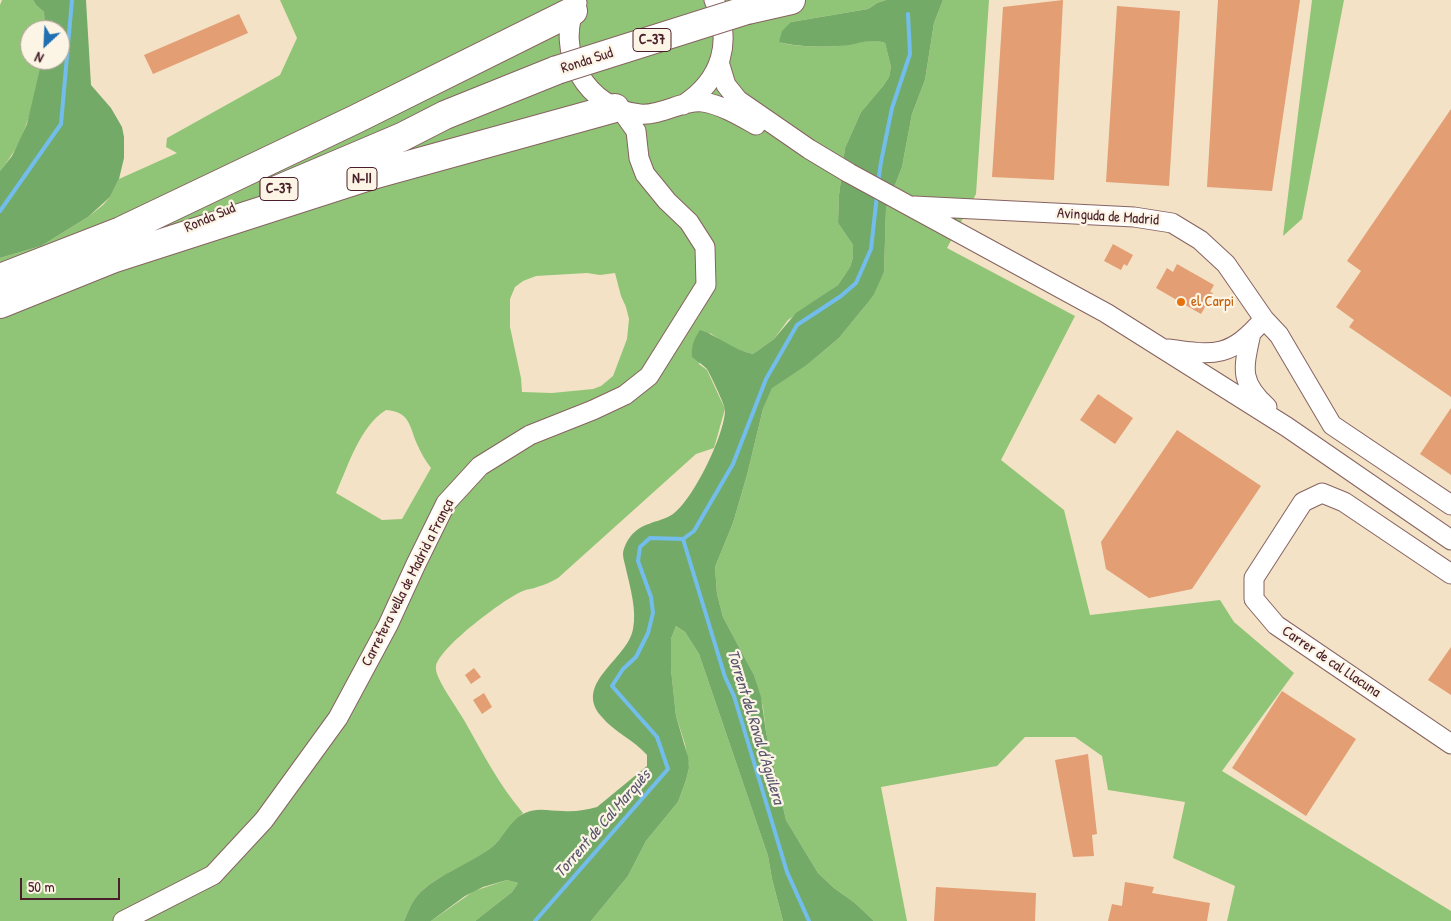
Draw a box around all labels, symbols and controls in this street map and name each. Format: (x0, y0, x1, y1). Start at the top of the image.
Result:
north arrow (20, 20, 70, 70)
road number: C-37 (633, 28, 671, 52)
street label: Ronda Sud (559, 44, 615, 78)
text: N (31, 48, 46, 68)
road number: N-II (347, 168, 377, 190)
road number: C-37 (260, 178, 298, 200)
street label: Ronda Sud (182, 199, 238, 237)
street label: Avinguda de Madrid (1056, 204, 1160, 230)
place label: el Carpi (1191, 293, 1234, 311)
marker: el Carpi (1175, 296, 1187, 308)
street label: Carretera vella de Madrid a França (358, 496, 458, 670)
street label: Carrer de cal Llacuna (1278, 622, 1384, 702)
water label: Torrent del Raval d'Aguilera (722, 647, 788, 807)
water label: Torrent de Cal Marquès (551, 766, 655, 882)
scale bar (22, 868, 122, 900)
text: 50 m (28, 876, 55, 897)

